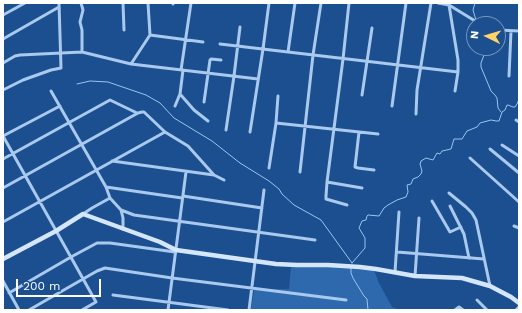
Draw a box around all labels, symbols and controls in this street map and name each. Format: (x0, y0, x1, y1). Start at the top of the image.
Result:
north arrow (466, 16, 506, 56)
text: N (468, 30, 481, 40)
scale bar (18, 271, 103, 297)
text: 200 m (23, 279, 60, 293)

